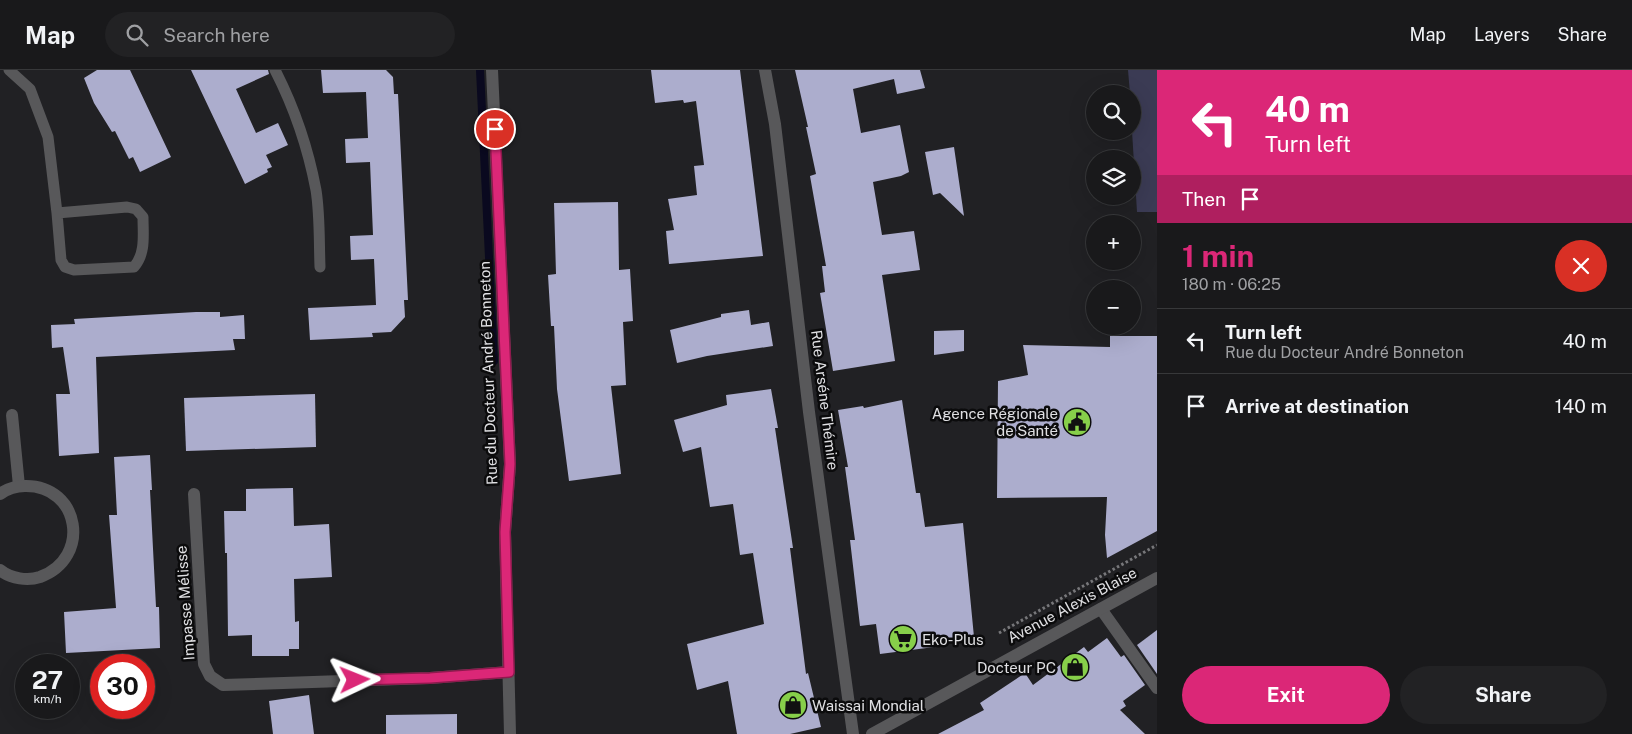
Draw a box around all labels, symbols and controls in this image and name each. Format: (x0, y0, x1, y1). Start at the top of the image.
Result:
search box (105, 12, 455, 57)
text: Map (25, 21, 75, 49)
icon: search (123, 21, 151, 49)
text: Search here (163, 24, 270, 46)
text: Map (1410, 24, 1446, 45)
text: Layers (1474, 24, 1530, 45)
text: Share (1558, 24, 1607, 45)
map controls (1086, 85, 1141, 335)
button: search (1086, 85, 1141, 140)
text: 40 m (1265, 89, 1350, 130)
icon: left (1182, 90, 1247, 155)
pin (474, 108, 516, 150)
icon: arrive (481, 115, 509, 143)
text: Turn left (1265, 131, 1351, 157)
button: layers (1086, 150, 1141, 205)
icon: arrive (1236, 185, 1264, 213)
text: Then (1182, 188, 1226, 210)
button: + (1086, 215, 1141, 270)
text: 1 min (1182, 238, 1254, 274)
button: close (1555, 240, 1607, 292)
street label: Rue du Docteur André Bonneton (476, 261, 500, 485)
text: 180 m · 06:25 (1182, 275, 1281, 294)
button: − (1086, 280, 1141, 335)
text: Turn left (1225, 321, 1302, 343)
icon: left (1182, 327, 1210, 355)
street label: Rue Arséne Thémire (808, 329, 842, 471)
text: 40 m (1562, 330, 1607, 352)
text: Rue du Docteur André Bonneton (1225, 343, 1464, 362)
icon: arrive (1182, 392, 1210, 420)
text: Arrive at destination (1225, 395, 1409, 417)
text: 140 m (1555, 395, 1607, 417)
place label: Agence Régionale de Santé (932, 405, 1058, 439)
public building icon: Agence Régionale de Santé (1062, 407, 1092, 437)
street label: Impasse Mélisse (173, 545, 197, 661)
street label: Avenue Alexis Blaise (1005, 564, 1139, 646)
supermarket icon: Eko-Plus (888, 624, 918, 654)
place label: Eko-Plus (922, 631, 984, 648)
shop icon: Docteur PC (1060, 652, 1090, 682)
position arrow (328, 653, 380, 705)
speed limit sign: 30 (90, 654, 155, 719)
place label: Docteur PC (977, 659, 1056, 676)
text: 27 (32, 665, 63, 695)
button: Exit (1182, 666, 1390, 724)
button: Share (1400, 666, 1607, 724)
shop icon: Waissai Mondial (778, 690, 808, 720)
text: km/h (33, 692, 62, 706)
place label: Waissai Mondial (812, 697, 924, 714)

